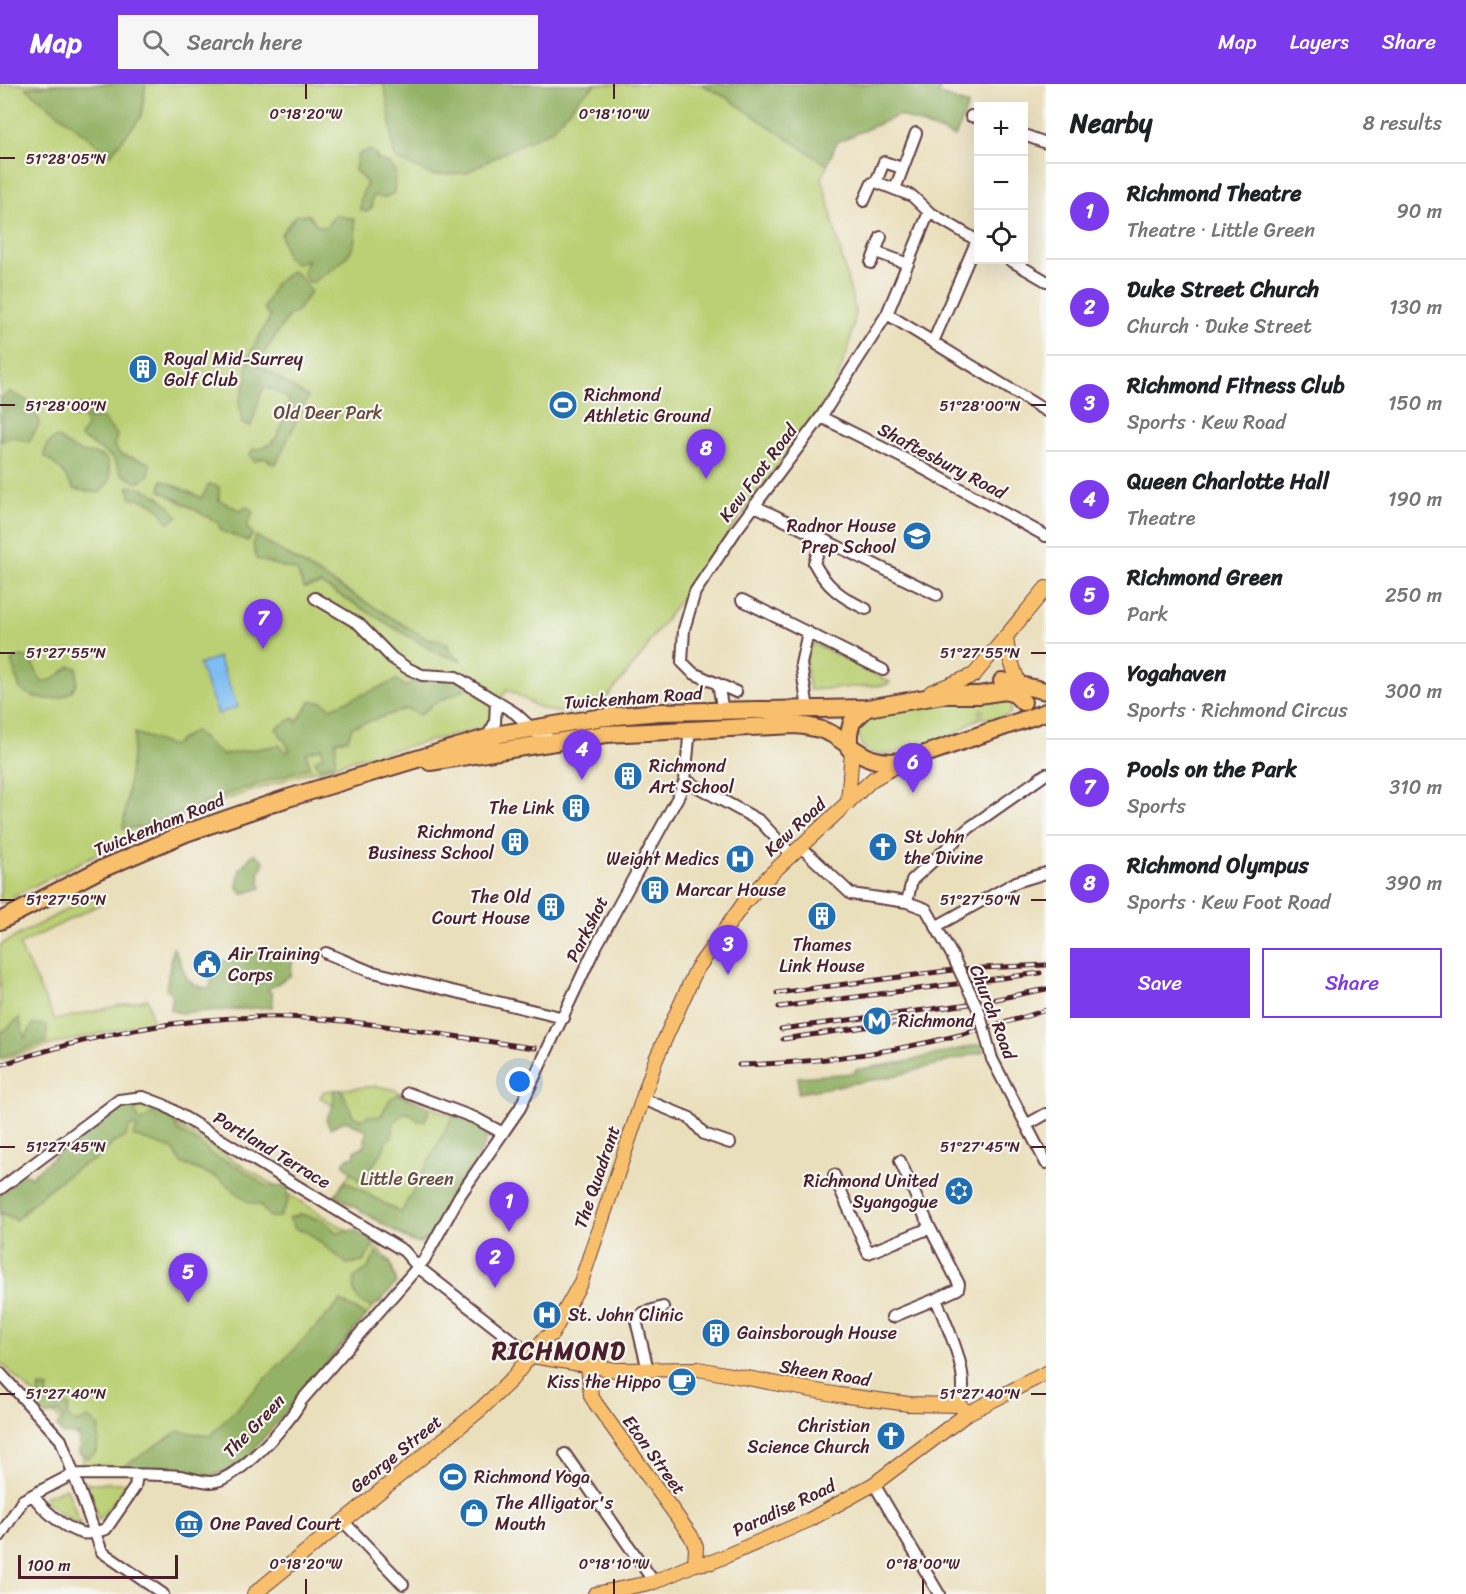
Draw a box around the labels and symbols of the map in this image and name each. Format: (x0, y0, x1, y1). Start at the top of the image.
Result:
text: 0°18'20"W (270, 101, 343, 127)
text: 0°18'10"W (579, 101, 650, 127)
text: 51°28'05"N (26, 146, 107, 172)
place label: Royal Mid-Surrey Golf Club (164, 343, 304, 396)
building icon: Royal Mid-Surrey Golf Club (127, 353, 159, 385)
place label: Richmond Athletic Ground (583, 379, 712, 432)
sports icon: Richmond Athletic Ground (547, 389, 579, 421)
text: 51°28'00"N (26, 393, 107, 419)
text: 51°28'00"N (940, 393, 1021, 419)
park label: Old Deer Park (274, 397, 383, 429)
street label: Shaftesbury Road (872, 414, 1013, 509)
street label: Kew Foot Road (710, 416, 807, 529)
pin: 8 (686, 430, 726, 479)
place label: Radnor House Prep School (787, 510, 897, 563)
school or university icon: Radnor House Prep School (901, 520, 933, 552)
pin: 7 (244, 600, 282, 649)
text: 51°27'55"N (26, 640, 106, 666)
text: 51°27'55"N (940, 640, 1020, 666)
street label: Twickenham Road (563, 677, 705, 719)
pin: 4 (562, 730, 602, 780)
pin: 6 (894, 744, 932, 793)
place label: Richmond Art School (648, 750, 735, 803)
building icon: Richmond Art School (612, 760, 644, 792)
street label: Twickenham Road (89, 784, 231, 866)
street label: Kew Road (756, 788, 835, 865)
place label: The Link (489, 792, 555, 824)
building icon: The Link (560, 792, 592, 824)
place label: Richmond Business School (368, 816, 496, 869)
place label: St John the Divine (904, 821, 983, 874)
building icon: Richmond Business School (499, 826, 531, 858)
church icon: St John the Divine (867, 831, 899, 863)
place label: Weight Medics (606, 843, 720, 875)
hospital icon: Weight Medics (724, 843, 756, 875)
building icon: Marcar House (639, 874, 671, 906)
place label: Marcar House (676, 874, 786, 906)
place label: The Old Court House (432, 881, 532, 934)
text: 51°27'50"N (26, 887, 107, 913)
text: 51°27'50"N (940, 887, 1021, 913)
street label: Parkshot (557, 890, 617, 968)
building icon: The Old Court House (535, 891, 567, 923)
building icon: Thames Link House (806, 900, 838, 932)
pin: 3 (708, 926, 748, 975)
place label: Thames Link House (779, 929, 865, 982)
place label: Air Training Corps (227, 938, 320, 991)
public building icon: Air Training Corps (191, 948, 223, 980)
street label: Church Road (960, 960, 1026, 1066)
metro station icon: Richmond (861, 1005, 893, 1037)
place label: Richmond (898, 1005, 976, 1037)
your location (505, 1067, 534, 1096)
street label: Portland Terrace (207, 1102, 337, 1198)
street label: The Quadrant (564, 1121, 630, 1233)
text: 51°27'45"N (26, 1134, 107, 1160)
text: 51°27'45"N (940, 1134, 1021, 1160)
park label: Little Green (360, 1163, 454, 1195)
place label: Richmond United Syangogue (804, 1165, 940, 1218)
synagogue icon: Richmond United Syangogue (943, 1175, 975, 1207)
pin: 1 (490, 1182, 528, 1232)
pin: 2 (476, 1238, 514, 1288)
pin: 5 (168, 1254, 207, 1303)
hospital icon: St. John Clinic (531, 1299, 563, 1331)
place label: St. John Clinic (568, 1299, 683, 1331)
building icon: Gainsborough House (700, 1317, 732, 1349)
place label: Gainsborough House (737, 1317, 897, 1349)
district label: RICHMOND (491, 1330, 626, 1372)
street label: Sheen Road (777, 1350, 874, 1396)
place label: Kiss the Hippo (547, 1366, 661, 1398)
cafe icon: Kiss the Hippo (666, 1366, 698, 1398)
text: 51°27'40"N (26, 1381, 107, 1407)
text: 51°27'40"N (940, 1381, 1021, 1407)
street label: The Green (215, 1386, 293, 1466)
street label: George Street (343, 1406, 450, 1502)
street label: Eton Street (614, 1408, 694, 1502)
place label: Christian Science Church (747, 1410, 870, 1463)
church icon: Christian Science Church (875, 1420, 907, 1452)
sports icon: Richmond Yoga (437, 1461, 469, 1493)
place label: Richmond Yoga (474, 1461, 590, 1493)
street label: Paradise Road (727, 1469, 842, 1546)
place label: The Alligator's Mouth (495, 1487, 614, 1540)
shop icon: The Alligator's Mouth (458, 1497, 490, 1529)
museum icon: One Paved Court (173, 1508, 205, 1540)
place label: One Paved Court (210, 1508, 342, 1540)
text: 0°18'20"W (270, 1551, 343, 1577)
text: 0°18'10"W (579, 1551, 650, 1577)
text: 0°18'00"W (886, 1551, 960, 1577)
scale bar (18, 1552, 178, 1580)

